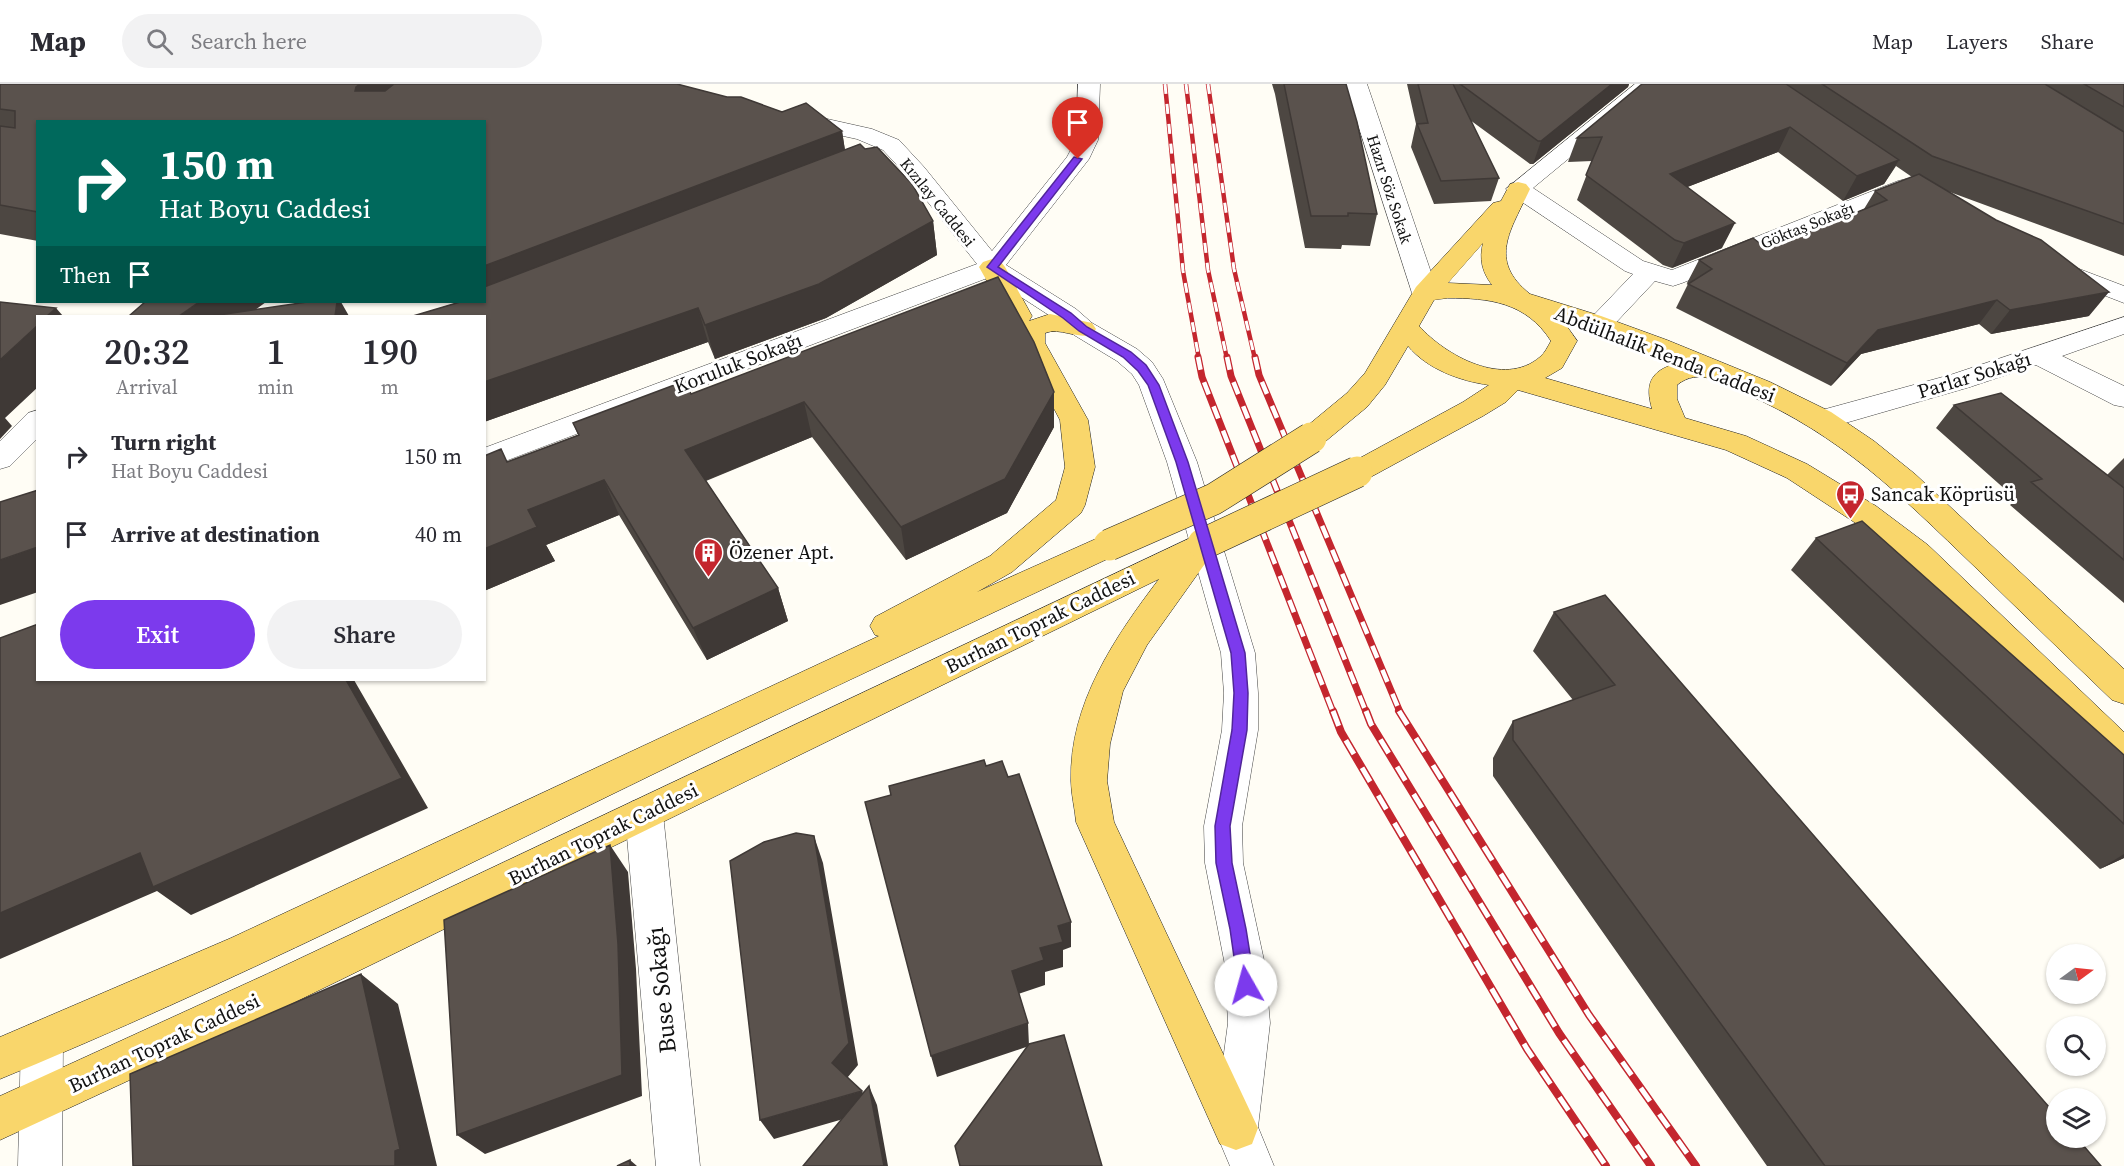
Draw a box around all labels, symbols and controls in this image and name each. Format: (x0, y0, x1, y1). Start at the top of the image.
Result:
search box (122, 14, 542, 68)
text: Map (30, 22, 86, 60)
icon: search (143, 25, 176, 58)
text: Search here (191, 26, 307, 56)
text: Map (1872, 27, 1913, 56)
text: Layers (1946, 27, 2008, 56)
text: Share (2041, 27, 2094, 56)
pin (1052, 97, 1103, 159)
icon: arrive (1061, 106, 1094, 139)
street label: Hazır Söz Sokak (1362, 132, 1418, 247)
text: 150 m (159, 135, 274, 193)
icon: right (60, 144, 138, 222)
street label: Kızılay Caddesi (895, 153, 981, 251)
text: Hat Boyu Caddesi (159, 190, 371, 227)
street label: Göktaş Sokağı (1757, 196, 1857, 254)
icon: arrive (123, 258, 156, 291)
text: Then (60, 260, 111, 290)
street label: Abdülhalik Renda Caddesi (1550, 299, 1780, 409)
street label: Koruluk Sokağı (670, 326, 806, 400)
text: 20:32 (104, 327, 190, 376)
text: 1 (266, 327, 285, 376)
text: 190 (362, 327, 418, 376)
street label: Parlar Sokağı (1914, 344, 2034, 406)
text: Arrival (116, 373, 178, 401)
text: min (258, 373, 294, 401)
text: m (381, 373, 399, 401)
text: Turn right (111, 427, 216, 457)
icon: right (60, 440, 93, 473)
text: 150 m (404, 441, 462, 471)
text: Hat Boyu Caddesi (111, 457, 268, 485)
bus stop icon: Sancak Köprüsü (1834, 478, 1866, 520)
place label: Sancak Köprüsü (1871, 480, 2015, 508)
icon: arrive (60, 518, 93, 551)
text: Arrive at destination (111, 519, 320, 549)
text: 40 m (415, 519, 462, 549)
building icon: Özener Apt. (692, 536, 724, 578)
place label: Özener Apt. (729, 538, 835, 566)
street label: Burhan Toprak Caddesi (940, 564, 1140, 680)
button: Exit (60, 600, 255, 669)
button: Share (267, 600, 462, 669)
street label: Burhan Toprak Caddesi (503, 776, 703, 892)
street label: Buse Sokağı (638, 925, 684, 1055)
north arrow (2046, 944, 2106, 1004)
map controls (2046, 944, 2106, 1148)
position arrow (1214, 953, 1278, 1017)
street label: Burhan Toprak Caddesi (64, 986, 264, 1100)
button: search (2046, 1016, 2106, 1076)
button: layers (2046, 1088, 2106, 1148)

